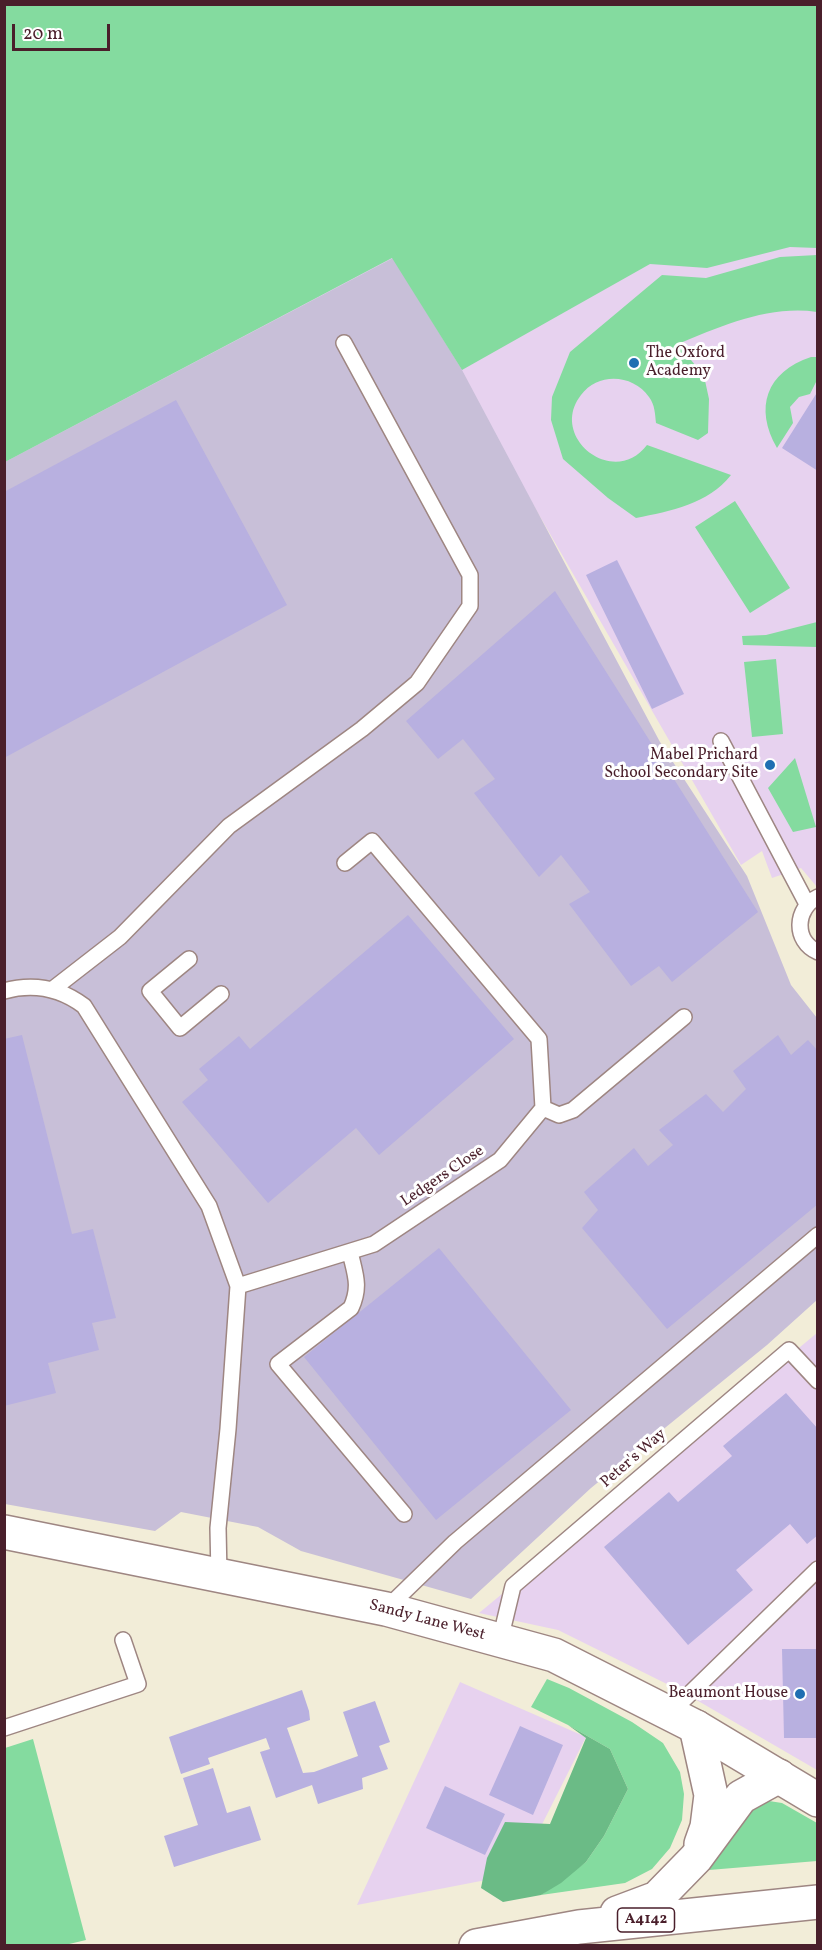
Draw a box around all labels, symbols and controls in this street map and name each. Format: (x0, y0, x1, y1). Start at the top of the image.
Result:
scale bar (15, 12, 112, 50)
text: 20 m (23, 22, 63, 47)
place label: The Oxford Academy (646, 344, 725, 382)
marker: The Oxford Academy (627, 356, 641, 370)
place label: Mabel Prichard School Secondary Site (604, 746, 758, 784)
marker: Mabel Prichard School Secondary Site (763, 758, 777, 772)
street label: Ledgers Close (398, 1142, 488, 1212)
street label: Peter's Way (597, 1425, 671, 1493)
street label: Sandy Lane West (367, 1596, 487, 1646)
place label: Beaumont House (668, 1684, 788, 1704)
marker: Beaumont House (793, 1687, 807, 1701)
road number: A4142 (618, 1908, 674, 1932)

